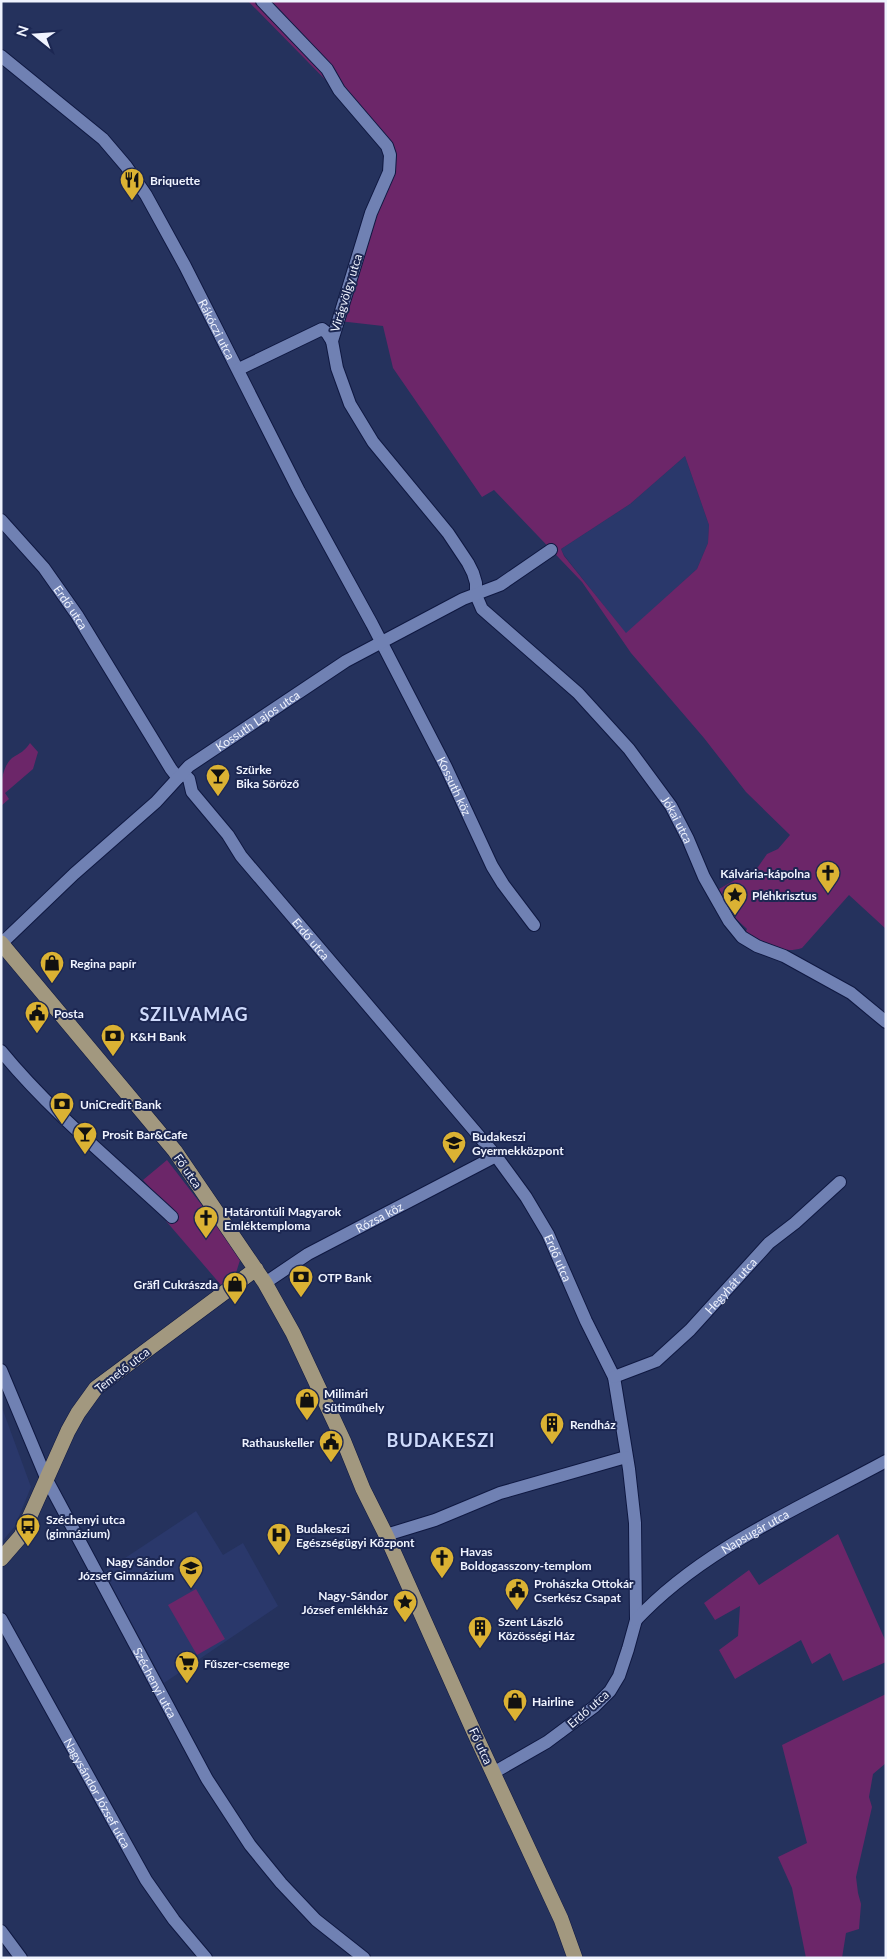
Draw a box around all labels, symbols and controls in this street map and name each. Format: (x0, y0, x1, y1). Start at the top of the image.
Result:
north arrow (10, 10, 60, 60)
text: N (12, 23, 32, 39)
restaurant icon: Briquette (119, 167, 145, 201)
place label: Briquette (150, 173, 201, 188)
street label: Virágvölgy utca (327, 252, 365, 334)
street label: Rákóczi utca (195, 296, 239, 362)
street label: Erdő utca (51, 582, 91, 632)
street label: Kossuth Lajos utca (212, 687, 302, 754)
street label: Kossuth köz (434, 754, 475, 818)
place label: Szürke Bika Söröző (236, 762, 299, 791)
bar icon: Szürke Bika Söröző (205, 763, 231, 797)
street label: Jókai utca (658, 792, 696, 846)
church icon: Kálvária-kápolna (815, 860, 841, 894)
place label: Kálvária-kápolna (720, 866, 810, 881)
place icon: Pléhkrisztus (722, 882, 748, 916)
place label: Pléhkrisztus (752, 888, 817, 903)
street label: Erdő utca (289, 915, 333, 963)
shop icon: Regina papír (39, 950, 65, 984)
place label: Regina papír (70, 956, 137, 971)
public building icon: Posta (24, 1000, 50, 1034)
district label: SZILVAMAG (139, 1003, 249, 1025)
place label: Posta (54, 1006, 84, 1021)
bank icon: K&H Bank (100, 1023, 126, 1057)
place label: K&H Bank (130, 1029, 187, 1044)
bank icon: UniCredit Bank (49, 1091, 75, 1125)
place label: UniCredit Bank (80, 1097, 162, 1112)
bar icon: Prosit Bar&Cafe (72, 1121, 98, 1155)
place label: Prosit Bar&Cafe (102, 1127, 188, 1142)
place label: Budakeszi Gyermekközpont (472, 1129, 564, 1158)
school or university icon: Budakeszi Gyermekközpont (441, 1130, 467, 1164)
street label: Fő utca (171, 1151, 205, 1191)
street label: Rózsa köz (353, 1198, 406, 1235)
place label: Határontúli Magyarok Emléktemploma (224, 1204, 342, 1233)
church icon: Határontúli Magyarok Emléktemploma (193, 1205, 219, 1239)
street label: Erdő utca (541, 1232, 575, 1284)
street label: Hegyhát utca (701, 1254, 760, 1317)
bank icon: OTP Bank (288, 1264, 314, 1298)
place label: OTP Bank (318, 1270, 372, 1285)
shop icon: Gräfl Cukrászda (222, 1271, 248, 1305)
place label: Gräfl Cukrászda (134, 1277, 218, 1292)
street label: Temető utca (92, 1344, 152, 1396)
place label: Milimári Sütiműhely (324, 1386, 385, 1415)
shop icon: Milimári Sütiműhely (294, 1387, 320, 1421)
building icon: Rendház (539, 1411, 565, 1445)
place label: Rendház (570, 1417, 616, 1432)
public building icon: Rathauskeller (318, 1429, 344, 1463)
district label: BUDAKESZI (387, 1429, 495, 1451)
place label: Rathauskeller (242, 1435, 315, 1450)
street label: Napsugár utca (718, 1506, 791, 1557)
place label: Széchenyi utca (gimnázium) (46, 1512, 125, 1541)
bus stop icon: Széchenyi utca (gimnázium) (15, 1513, 41, 1547)
place label: Budakeszi Egészségügyi Központ (296, 1521, 415, 1550)
hospital icon: Budakeszi Egészségügyi Központ (266, 1522, 292, 1556)
place label: Havas Boldogasszony-templom (460, 1544, 592, 1573)
church icon: Havas Boldogasszony-templom (429, 1545, 455, 1579)
place label: Nagy Sándor József Gimnázium (78, 1554, 175, 1583)
school or university icon: Nagy Sándor József Gimnázium (178, 1555, 204, 1589)
place label: Prohászka Ottokár Cserkész Csapat (534, 1576, 634, 1605)
public building icon: Prohászka Ottokár Cserkész Csapat (504, 1577, 530, 1611)
place label: Nagy-Sándor József emlékház (302, 1588, 389, 1617)
place icon: Nagy-Sándor József emlékház (392, 1589, 418, 1623)
place label: Szent László Közösségi Ház (498, 1614, 575, 1643)
building icon: Szent László Közösségi Ház (467, 1615, 493, 1649)
street label: Széchenyi utca (130, 1645, 180, 1721)
supermarket icon: Fűszer-csemege (174, 1650, 200, 1684)
place label: Fűszer-csemege (204, 1656, 290, 1671)
street label: Erdő utca (564, 1687, 612, 1731)
shop icon: Hairline (502, 1688, 528, 1722)
place label: Hairline (532, 1694, 575, 1709)
street label: Fő utca (466, 1725, 496, 1767)
street label: Nagysándor József utca (61, 1735, 134, 1851)

